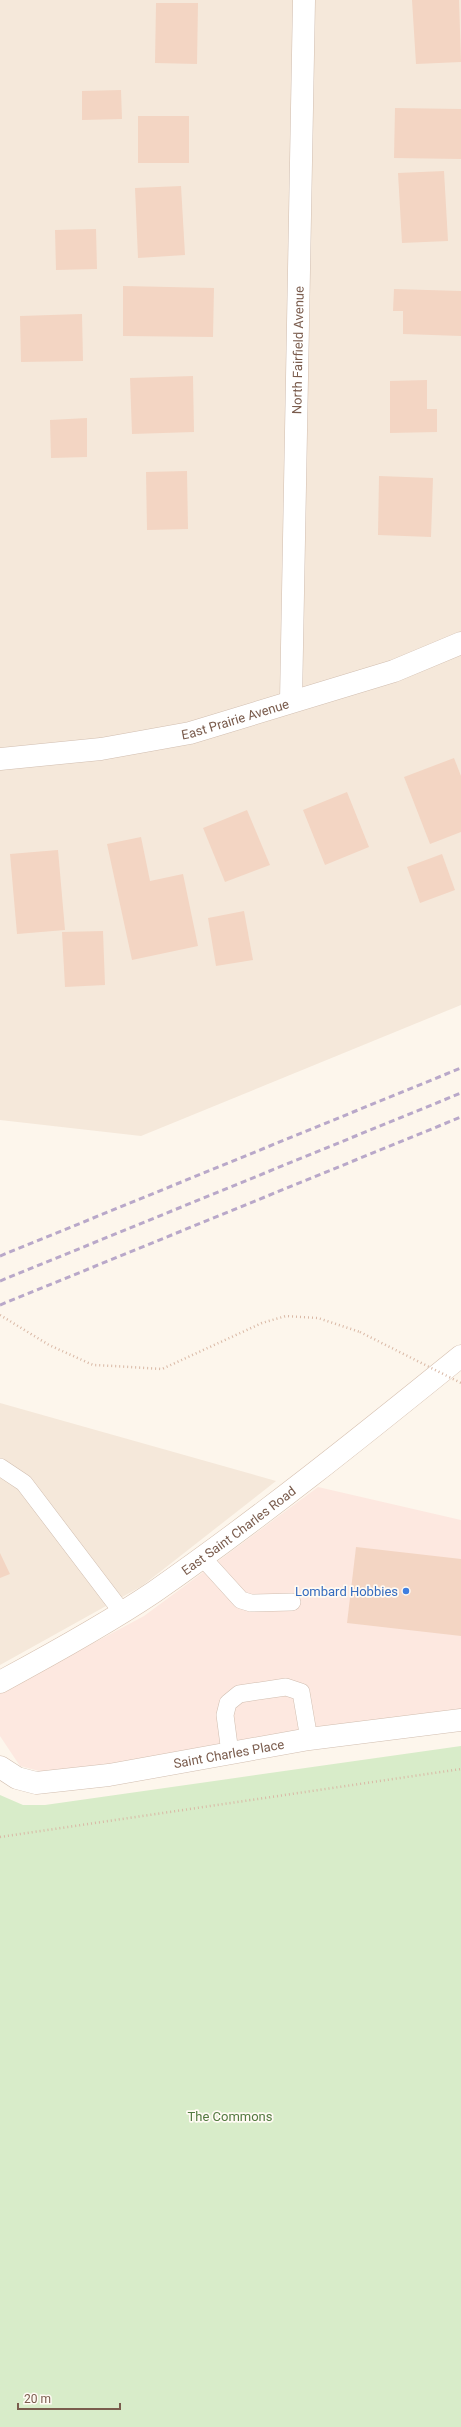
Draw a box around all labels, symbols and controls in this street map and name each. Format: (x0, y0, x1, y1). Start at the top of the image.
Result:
street label: North Fairfield Avenue (289, 286, 307, 414)
street label: East Prairie Avenue (180, 696, 291, 742)
street label: East Saint Charles Road (179, 1483, 299, 1578)
place label: Lombard Hobbies (295, 1584, 398, 1599)
marker: Lombard Hobbies (401, 1586, 411, 1596)
street label: Saint Charles Place (172, 1737, 285, 1771)
park label: The Commons (187, 2109, 273, 2124)
scale bar (18, 2385, 120, 2411)
text: 20 m (24, 2392, 51, 2406)

